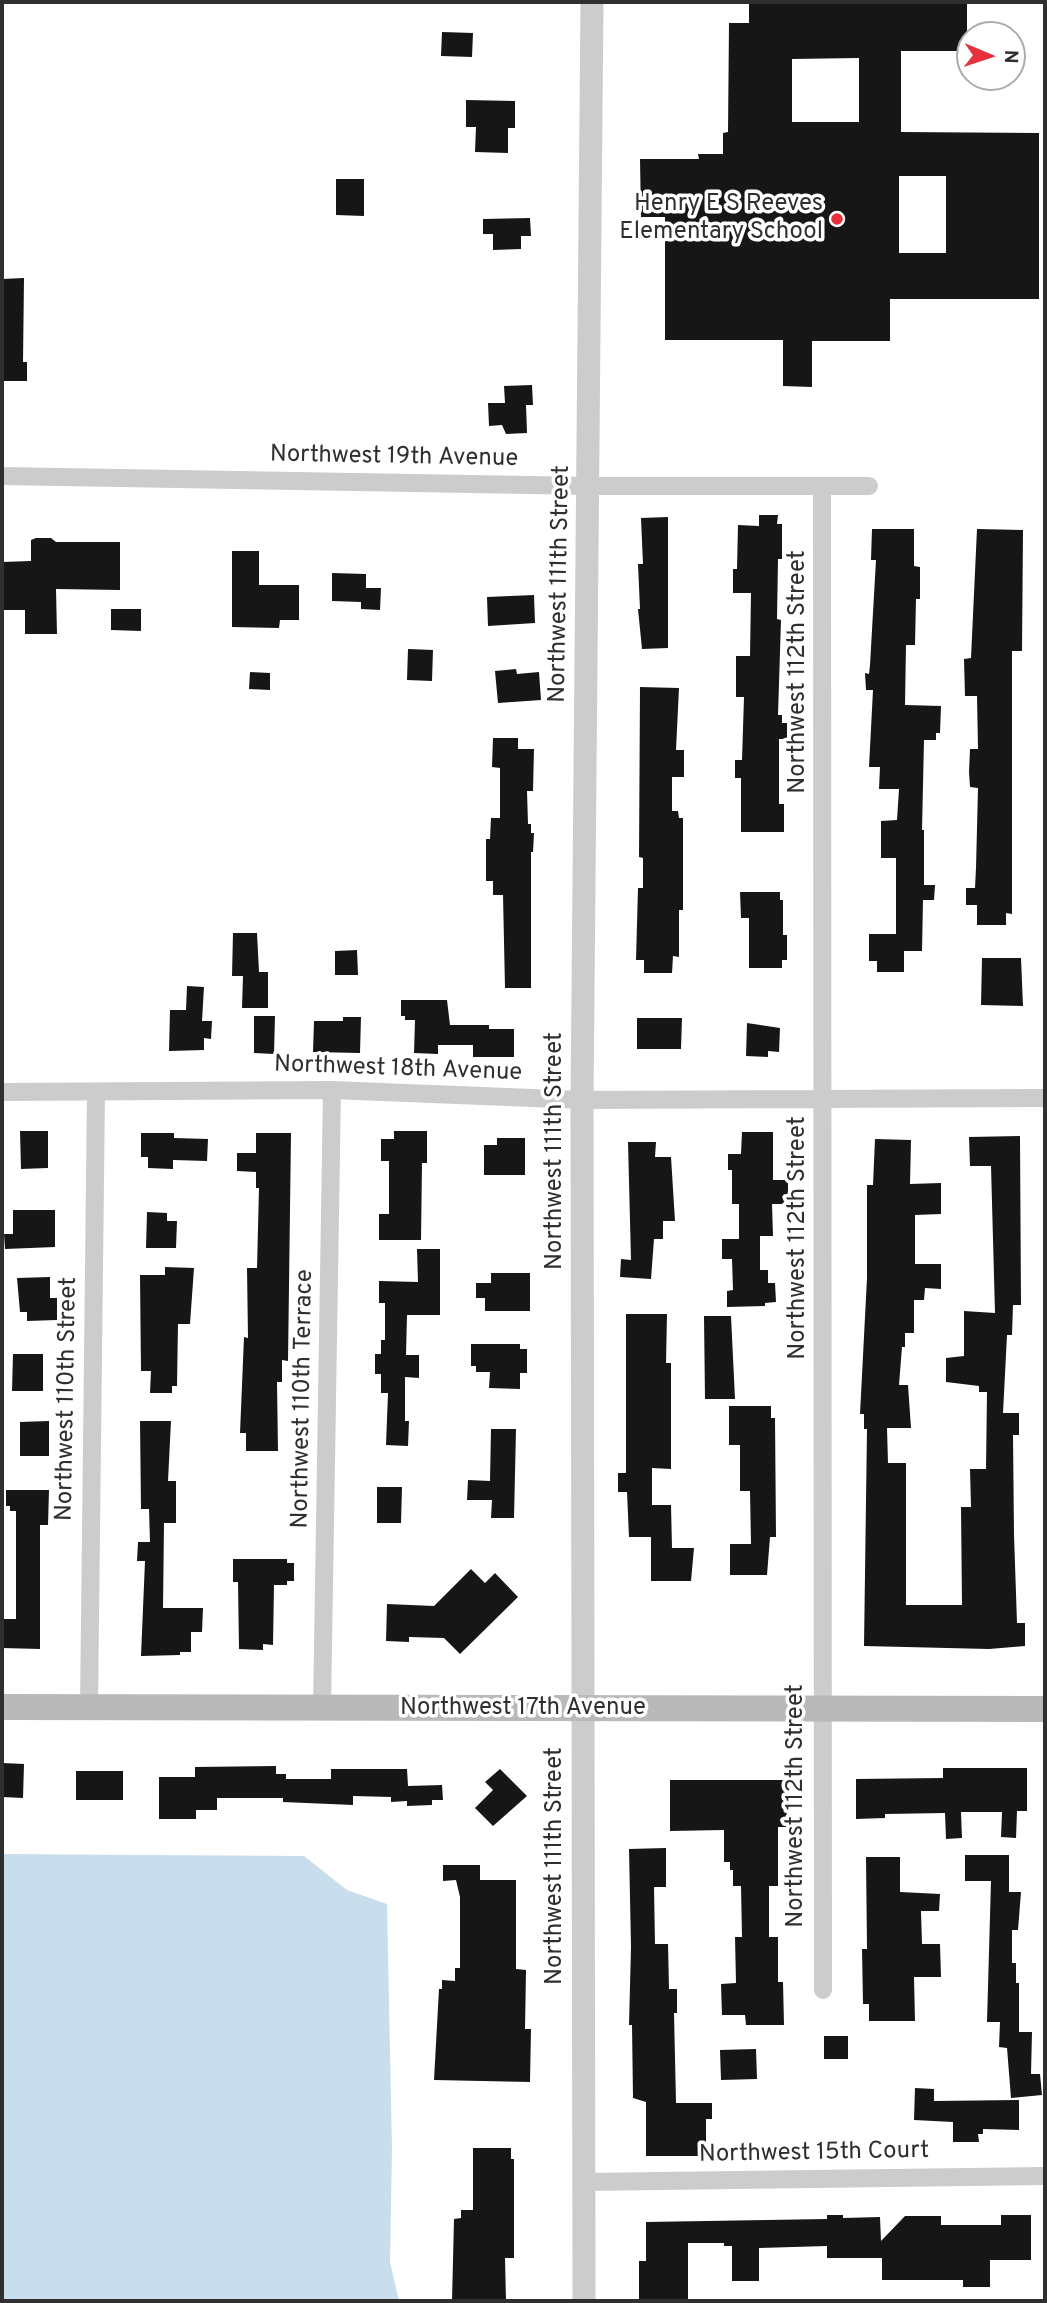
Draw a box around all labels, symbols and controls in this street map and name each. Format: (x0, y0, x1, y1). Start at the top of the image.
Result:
north arrow (956, 21, 1026, 91)
text: N (998, 49, 1022, 64)
place label: Henry E S Reeves Elementary School (619, 191, 823, 247)
marker: Henry E S Reeves Elementary School (829, 211, 845, 227)
street label: Northwest 19th Avenue (270, 441, 518, 475)
street label: Northwest 111th Street (545, 465, 577, 703)
street label: Northwest 112th Street (785, 550, 813, 794)
street label: Northwest 111th Street (542, 1032, 570, 1270)
street label: Northwest 18th Avenue (273, 1051, 523, 1089)
street label: Northwest 112th Street (785, 1116, 813, 1360)
street label: Northwest 110th Terrace (287, 1269, 321, 1529)
street label: Northwest 110th Street (51, 1277, 85, 1521)
street label: Northwest 112th Street (783, 1684, 811, 1928)
street label: Northwest 17th Avenue (400, 1695, 646, 1723)
street label: Northwest 111th Street (542, 1747, 570, 1985)
street label: Northwest 15th Court (699, 2138, 929, 2170)

